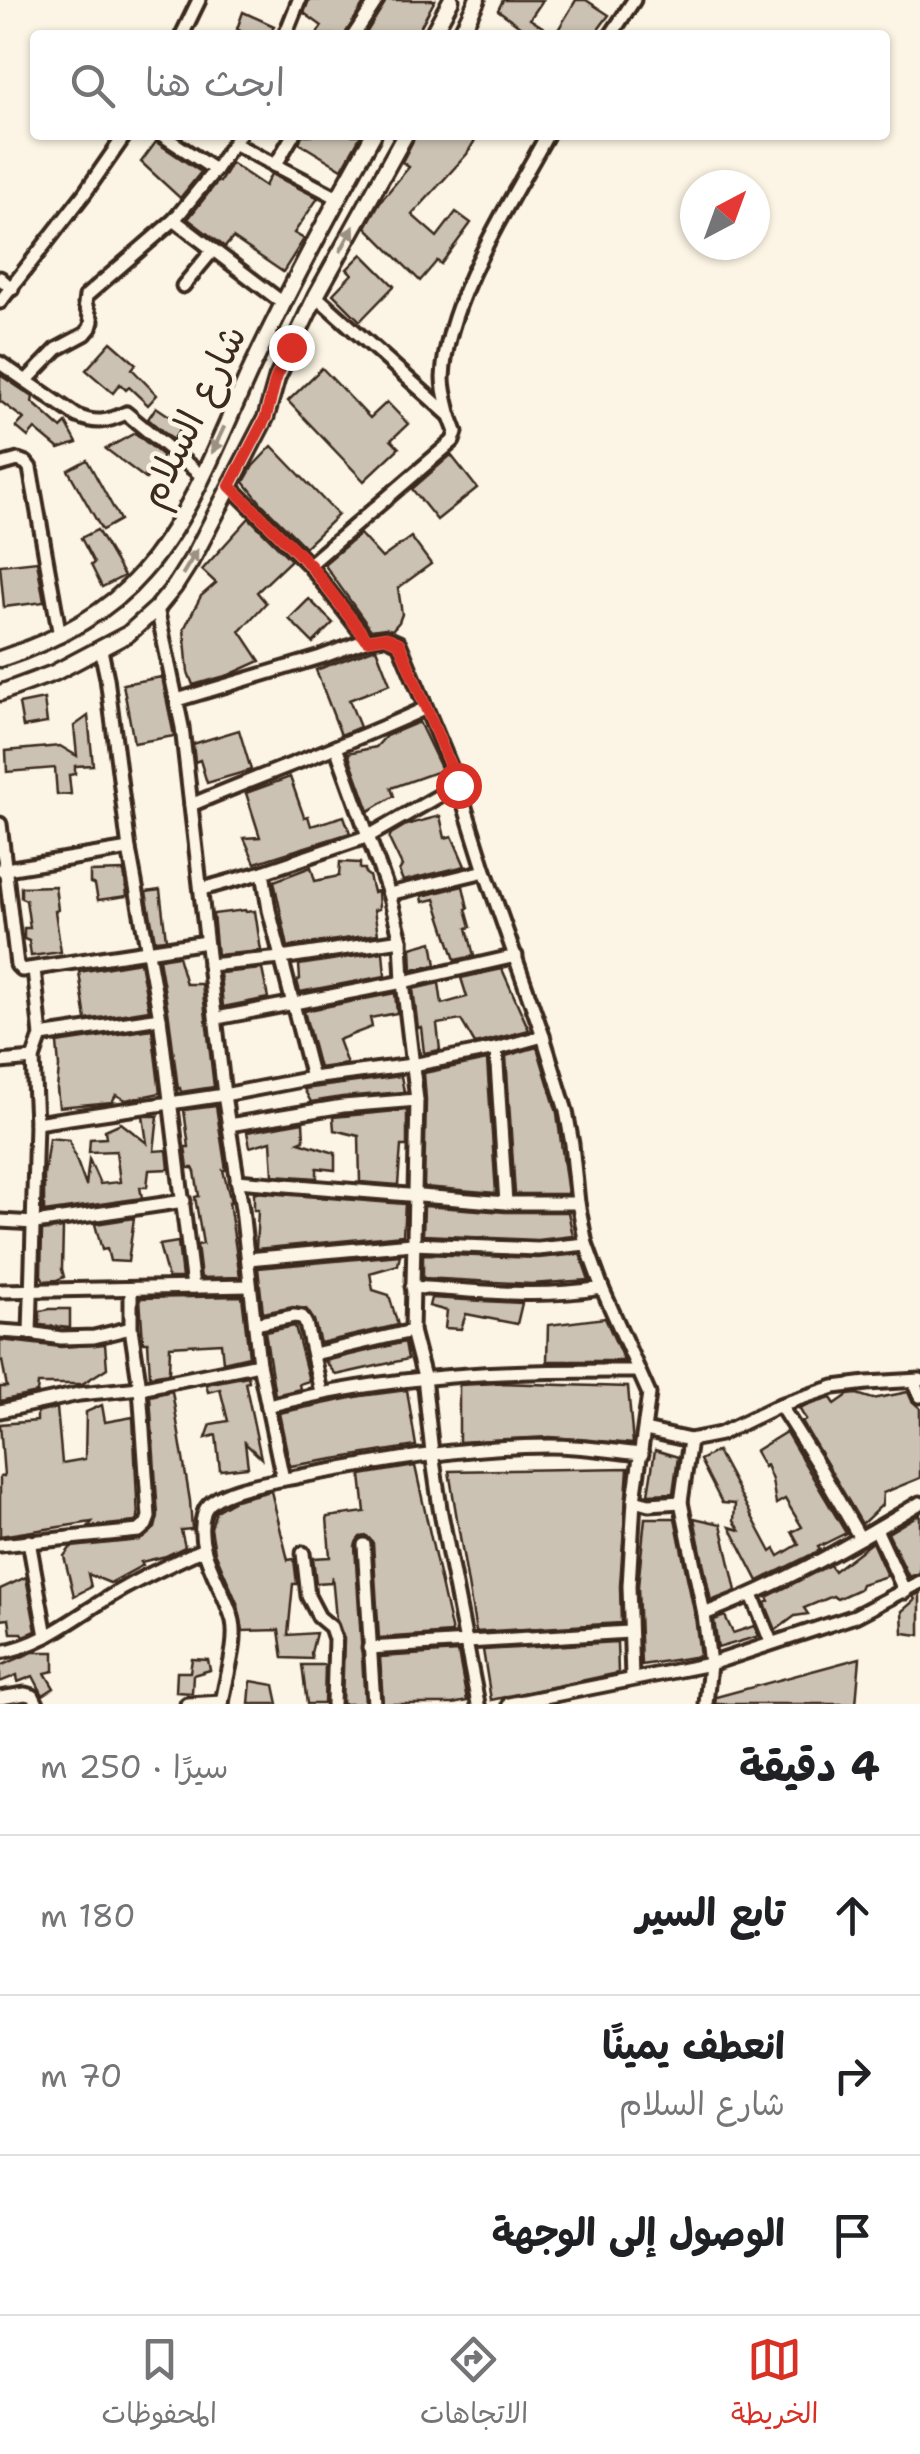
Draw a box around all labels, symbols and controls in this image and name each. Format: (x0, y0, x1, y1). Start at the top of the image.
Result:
search box (30, 30, 890, 140)
text: ابحث هنا (145, 57, 285, 108)
icon: search (65, 58, 120, 113)
north arrow (680, 170, 770, 260)
one-way arrow (338, 224, 355, 253)
street label: شارع السلام (125, 316, 261, 517)
route end (269, 325, 315, 371)
one-way arrow (210, 425, 226, 455)
one-way arrow (181, 548, 198, 576)
route start (436, 763, 482, 809)
text: 4 دقيقة (739, 1738, 880, 1794)
text: سيرًا · 250 m (40, 1745, 228, 1788)
text: تابع السير (637, 1887, 785, 1938)
icon: ahead (825, 1888, 880, 1943)
text: 180 m (40, 1894, 136, 1937)
text: انعطف يمينًا (602, 2020, 785, 2071)
icon: right (825, 2048, 880, 2103)
text: 70 m (40, 2054, 123, 2097)
text: شارع السلام (619, 2082, 785, 2125)
text: الوصول إلى الوجهة (492, 2207, 785, 2258)
icon: arrive (825, 2208, 880, 2263)
tab: المحفوظات (102, 2332, 217, 2438)
tab: الاتجاهات (420, 2332, 528, 2438)
tab: الخريطة (731, 2332, 818, 2438)

